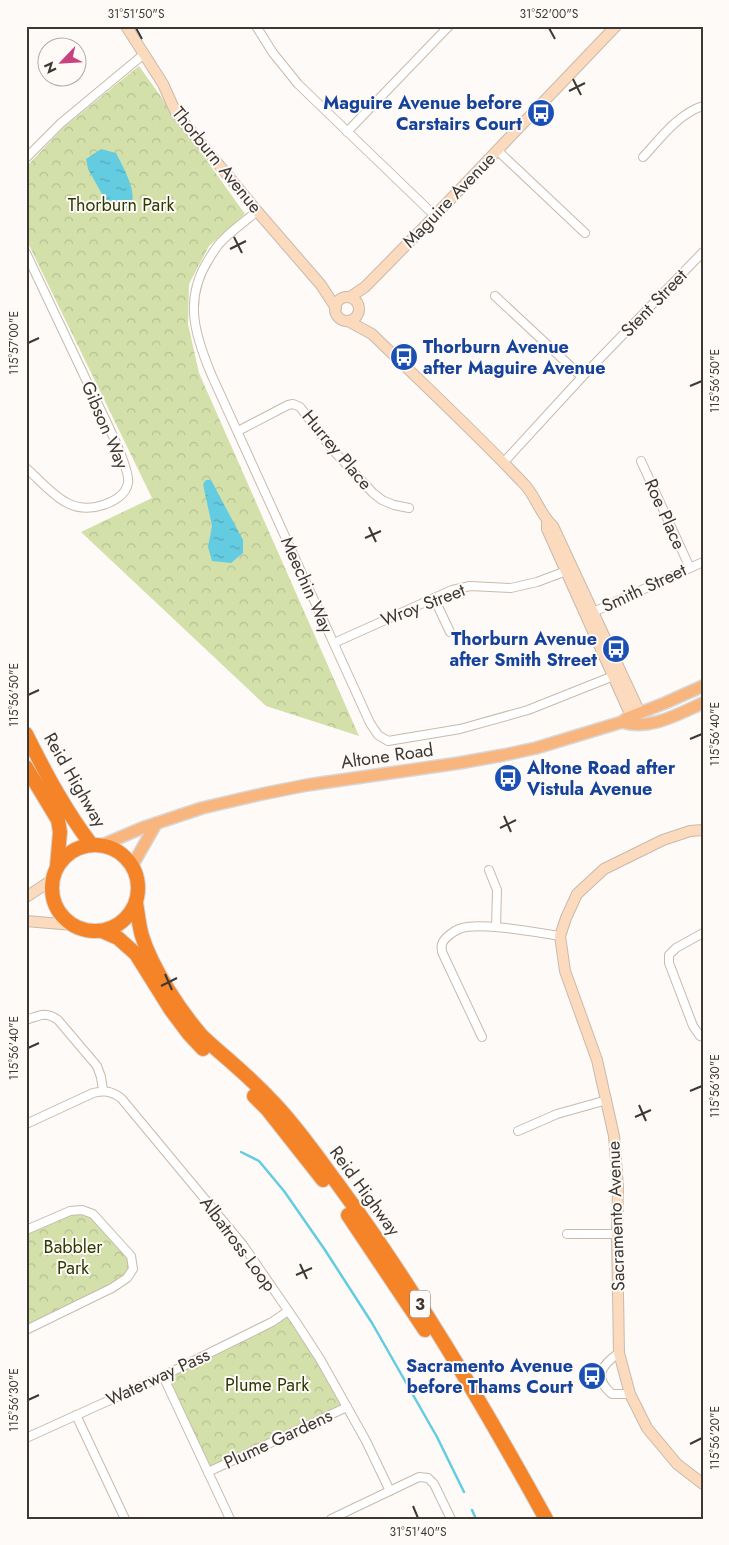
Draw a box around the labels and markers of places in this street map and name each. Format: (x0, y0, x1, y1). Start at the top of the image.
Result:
place label: Maguire Avenue before Carstairs Court (323, 90, 522, 137)
bus stop icon: Maguire Avenue before Carstairs Court (526, 98, 556, 128)
place label: Thorburn Avenue after Maguire Avenue (423, 334, 605, 381)
bus stop icon: Thorburn Avenue after Maguire Avenue (389, 342, 419, 372)
place label: Thorburn Avenue after Smith Street (449, 626, 597, 673)
bus stop icon: Thorburn Avenue after Smith Street (601, 634, 631, 664)
place label: Altone Road after Vistula Avenue (526, 755, 676, 802)
bus stop icon: Altone Road after Vistula Avenue (493, 763, 523, 793)
place label: Sacramento Avenue before Thams Court (406, 1353, 573, 1400)
bus stop icon: Sacramento Avenue before Thams Court (577, 1361, 607, 1391)

